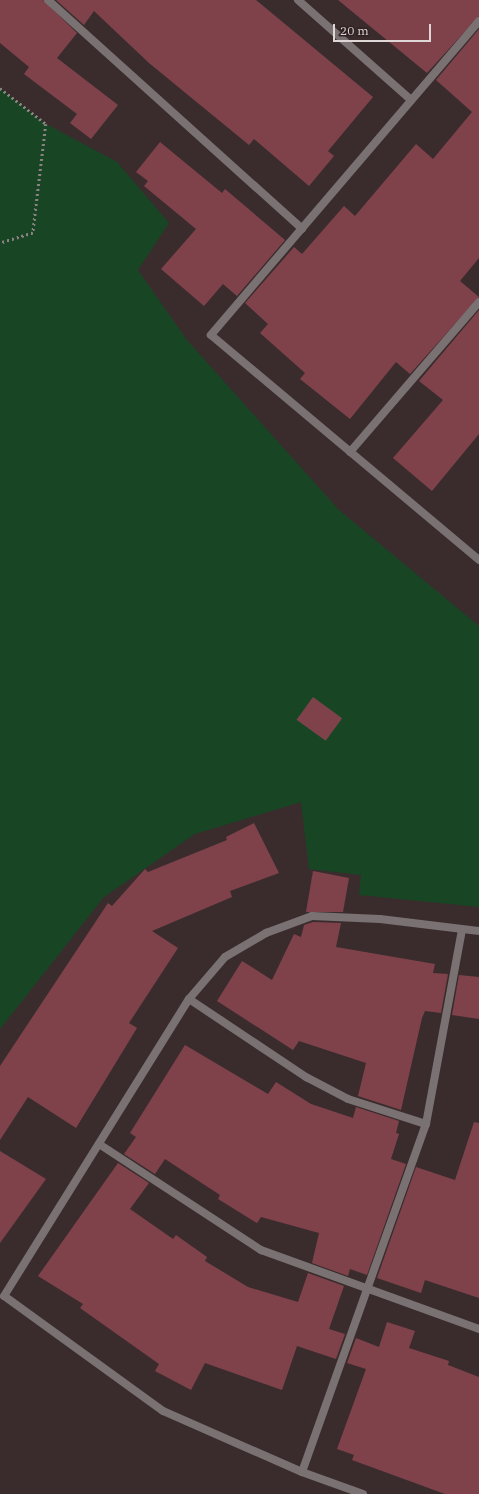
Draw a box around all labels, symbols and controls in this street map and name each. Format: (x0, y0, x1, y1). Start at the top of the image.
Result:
scale bar (335, 16, 433, 42)
text: 20 m (340, 23, 369, 38)

